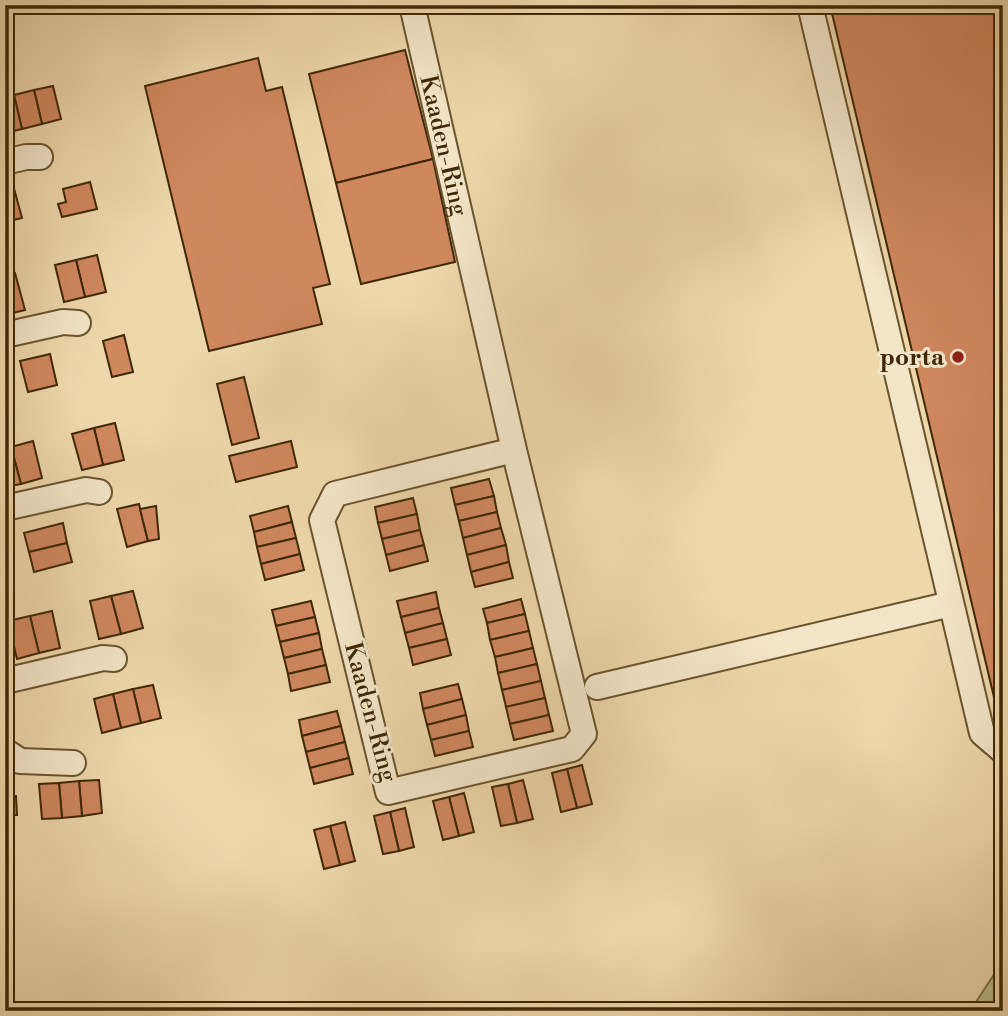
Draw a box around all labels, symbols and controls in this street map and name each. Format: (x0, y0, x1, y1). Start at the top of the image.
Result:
street label: Kaaden-Ring (413, 72, 474, 219)
place label: porta (880, 343, 945, 373)
marker: porta (950, 349, 966, 365)
street label: Kaaden-Ring (337, 639, 403, 786)

